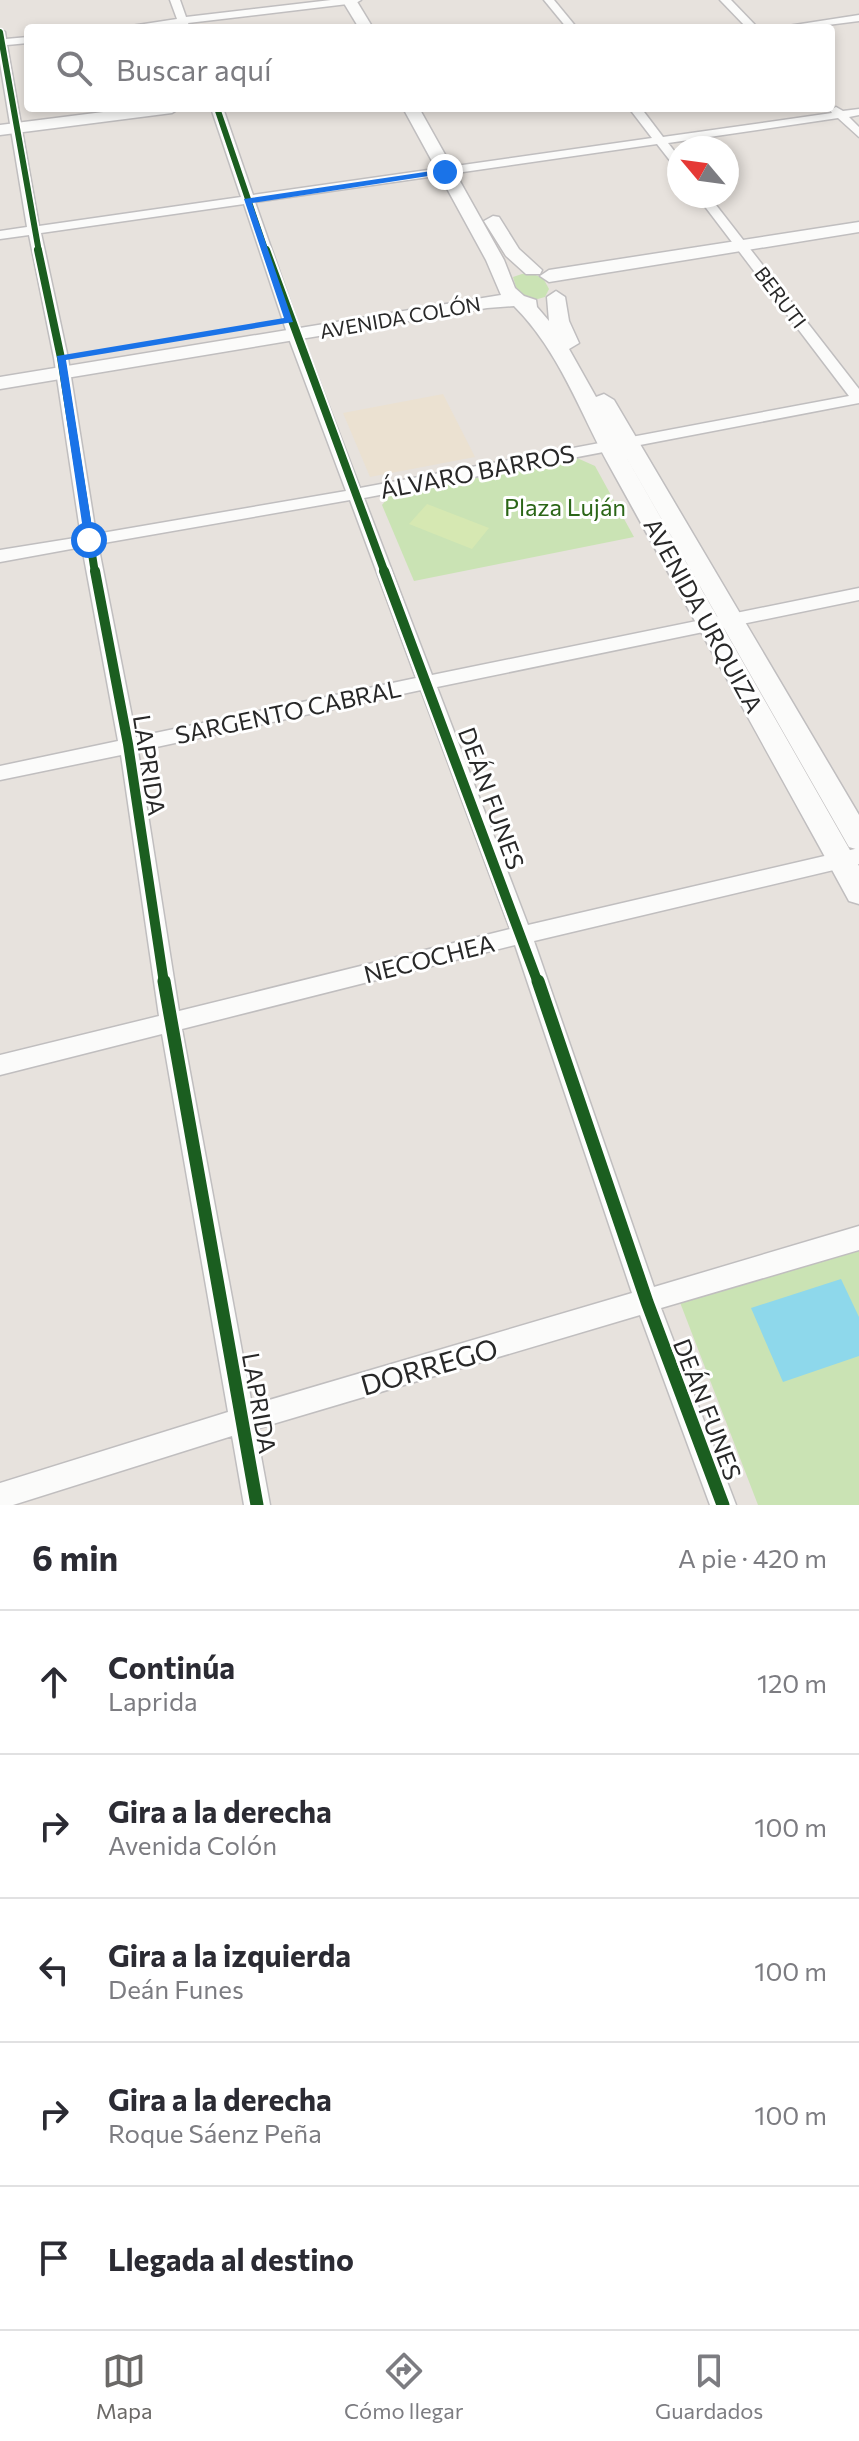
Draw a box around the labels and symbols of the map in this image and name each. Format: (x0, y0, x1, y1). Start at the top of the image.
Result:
north arrow (667, 136, 739, 208)
route end (427, 154, 463, 190)
street label: BERUTI (750, 262, 812, 332)
street label: AVENIDA COLÓN (318, 291, 482, 343)
street label: ÁLVARO BARROS (378, 438, 576, 504)
park label: Plaza Luján (504, 492, 626, 521)
street label: AVENIDA URQUIZA (638, 513, 770, 717)
route start (71, 522, 107, 558)
street label: SARGENTO CABRAL (173, 673, 403, 749)
street label: LAPRIDA (128, 713, 172, 817)
street label: DEÁN FUNES (453, 723, 531, 873)
street label: NECOCHEA (361, 928, 497, 988)
street label: DORREGO (357, 1330, 501, 1402)
street label: DEÁN FUNES (668, 1334, 748, 1484)
street label: LAPRIDA (237, 1350, 283, 1456)

